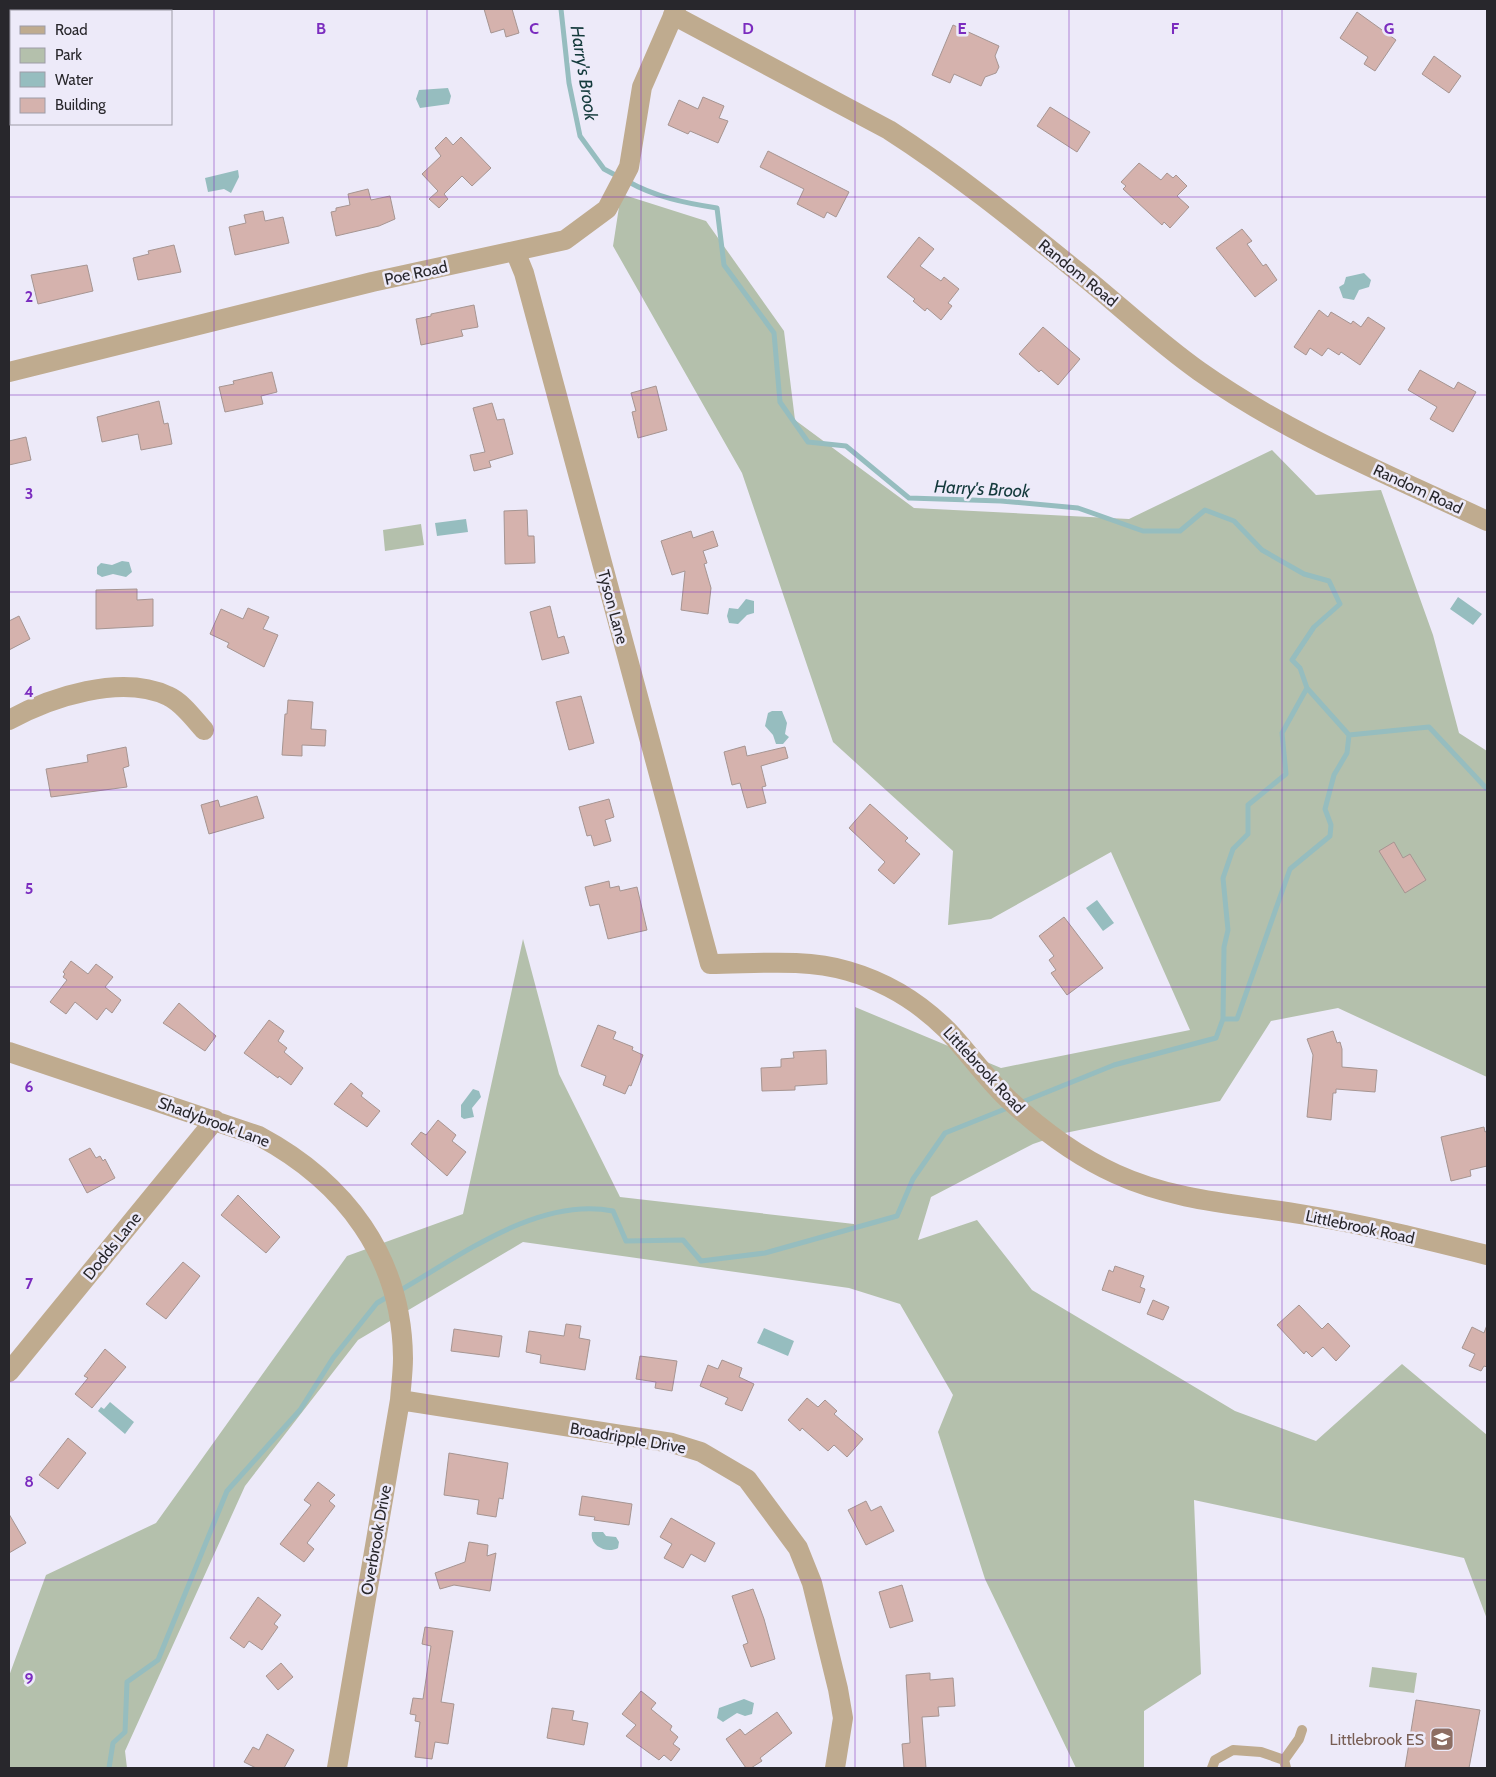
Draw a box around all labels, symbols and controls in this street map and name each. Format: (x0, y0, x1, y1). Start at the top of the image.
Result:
legend (10, 10, 172, 125)
text: B (316, 19, 326, 38)
text: C (529, 19, 539, 38)
text: D (742, 19, 754, 38)
text: E (957, 19, 967, 38)
text: F (1171, 19, 1180, 38)
text: G (1384, 19, 1394, 38)
text: Road (55, 21, 88, 39)
water label: Harry's Brook (566, 24, 603, 123)
text: Park (55, 46, 82, 64)
text: Water (55, 71, 93, 89)
text: Building (55, 96, 106, 114)
street label: Random Road (1035, 235, 1121, 311)
street label: Poe Road (383, 257, 449, 289)
text: 2 (25, 287, 33, 306)
street label: Random Road (1370, 460, 1466, 518)
water label: Harry's Brook (934, 476, 1032, 503)
text: 3 (25, 484, 33, 503)
street label: Tyson Lane (594, 568, 632, 646)
text: 4 (24, 682, 34, 701)
text: 5 (25, 879, 33, 898)
street label: Littlebrook Road (939, 1023, 1029, 1117)
text: 6 (25, 1077, 34, 1096)
street label: Shadybrook Lane (156, 1093, 272, 1151)
street label: Littlebrook Road (1304, 1206, 1416, 1248)
street label: Dodds Lane (79, 1208, 145, 1284)
text: 7 (25, 1274, 34, 1293)
street label: Broadripple Drive (569, 1418, 687, 1458)
text: 8 (24, 1472, 34, 1491)
street label: Overbrook Drive (357, 1484, 395, 1596)
text: 9 (25, 1669, 34, 1688)
school or university icon: Littlebrook ES (1429, 1726, 1455, 1752)
place label: Littlebrook ES (1330, 1730, 1424, 1749)

